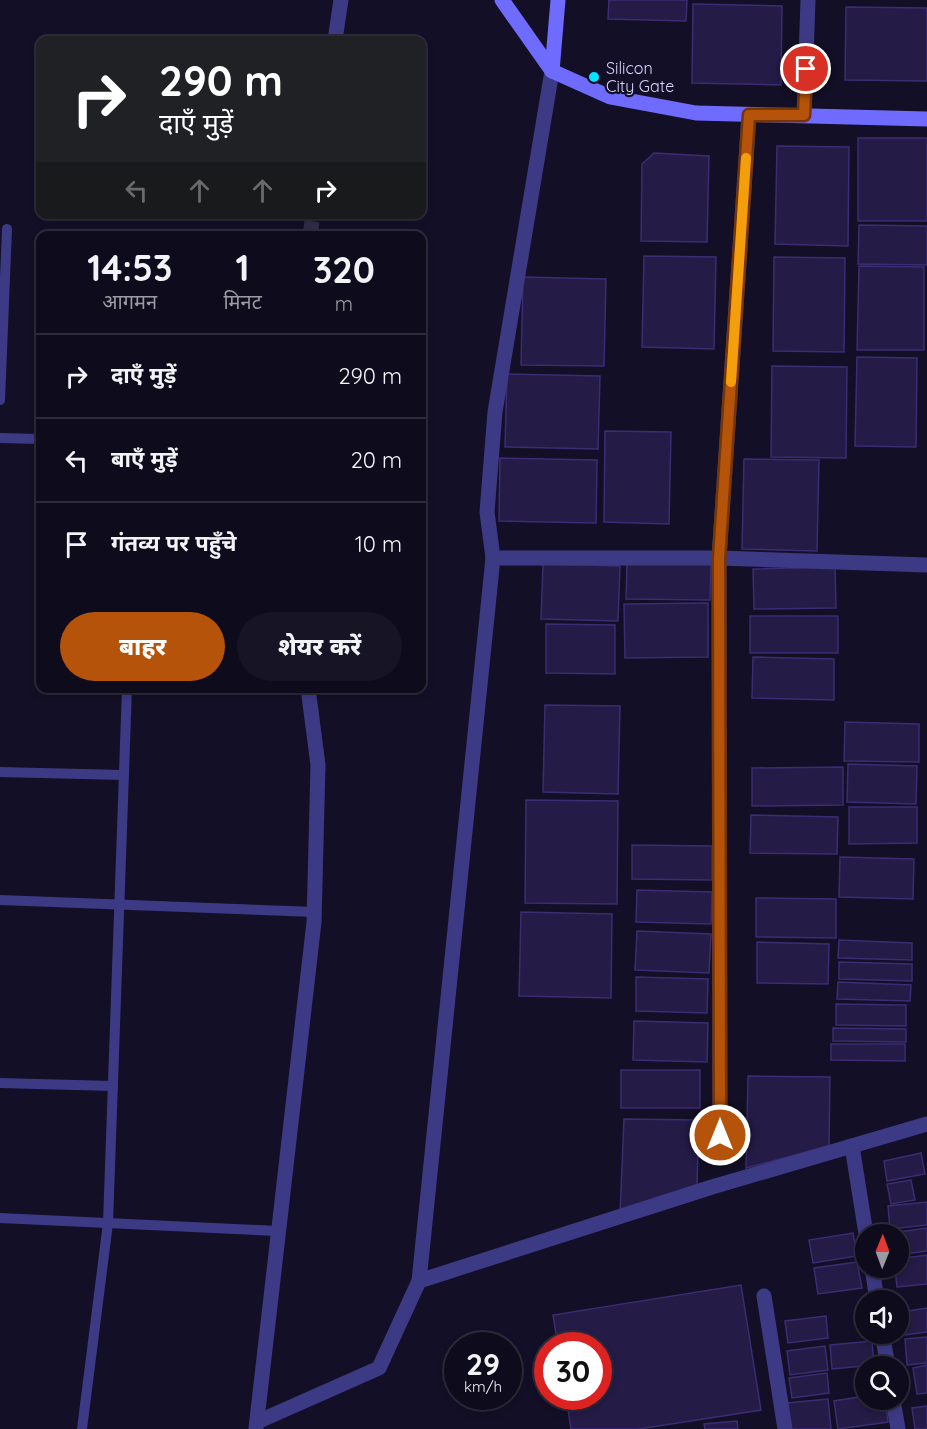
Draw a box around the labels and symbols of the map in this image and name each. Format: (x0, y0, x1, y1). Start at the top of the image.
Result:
pin (780, 43, 831, 94)
place label: Silicon City Gate (606, 58, 674, 96)
marker: Silicon City Gate (587, 70, 601, 84)
position arrow (688, 1103, 752, 1167)
north arrow (855, 1224, 909, 1278)
speed limit sign: 30 (534, 1332, 612, 1410)

